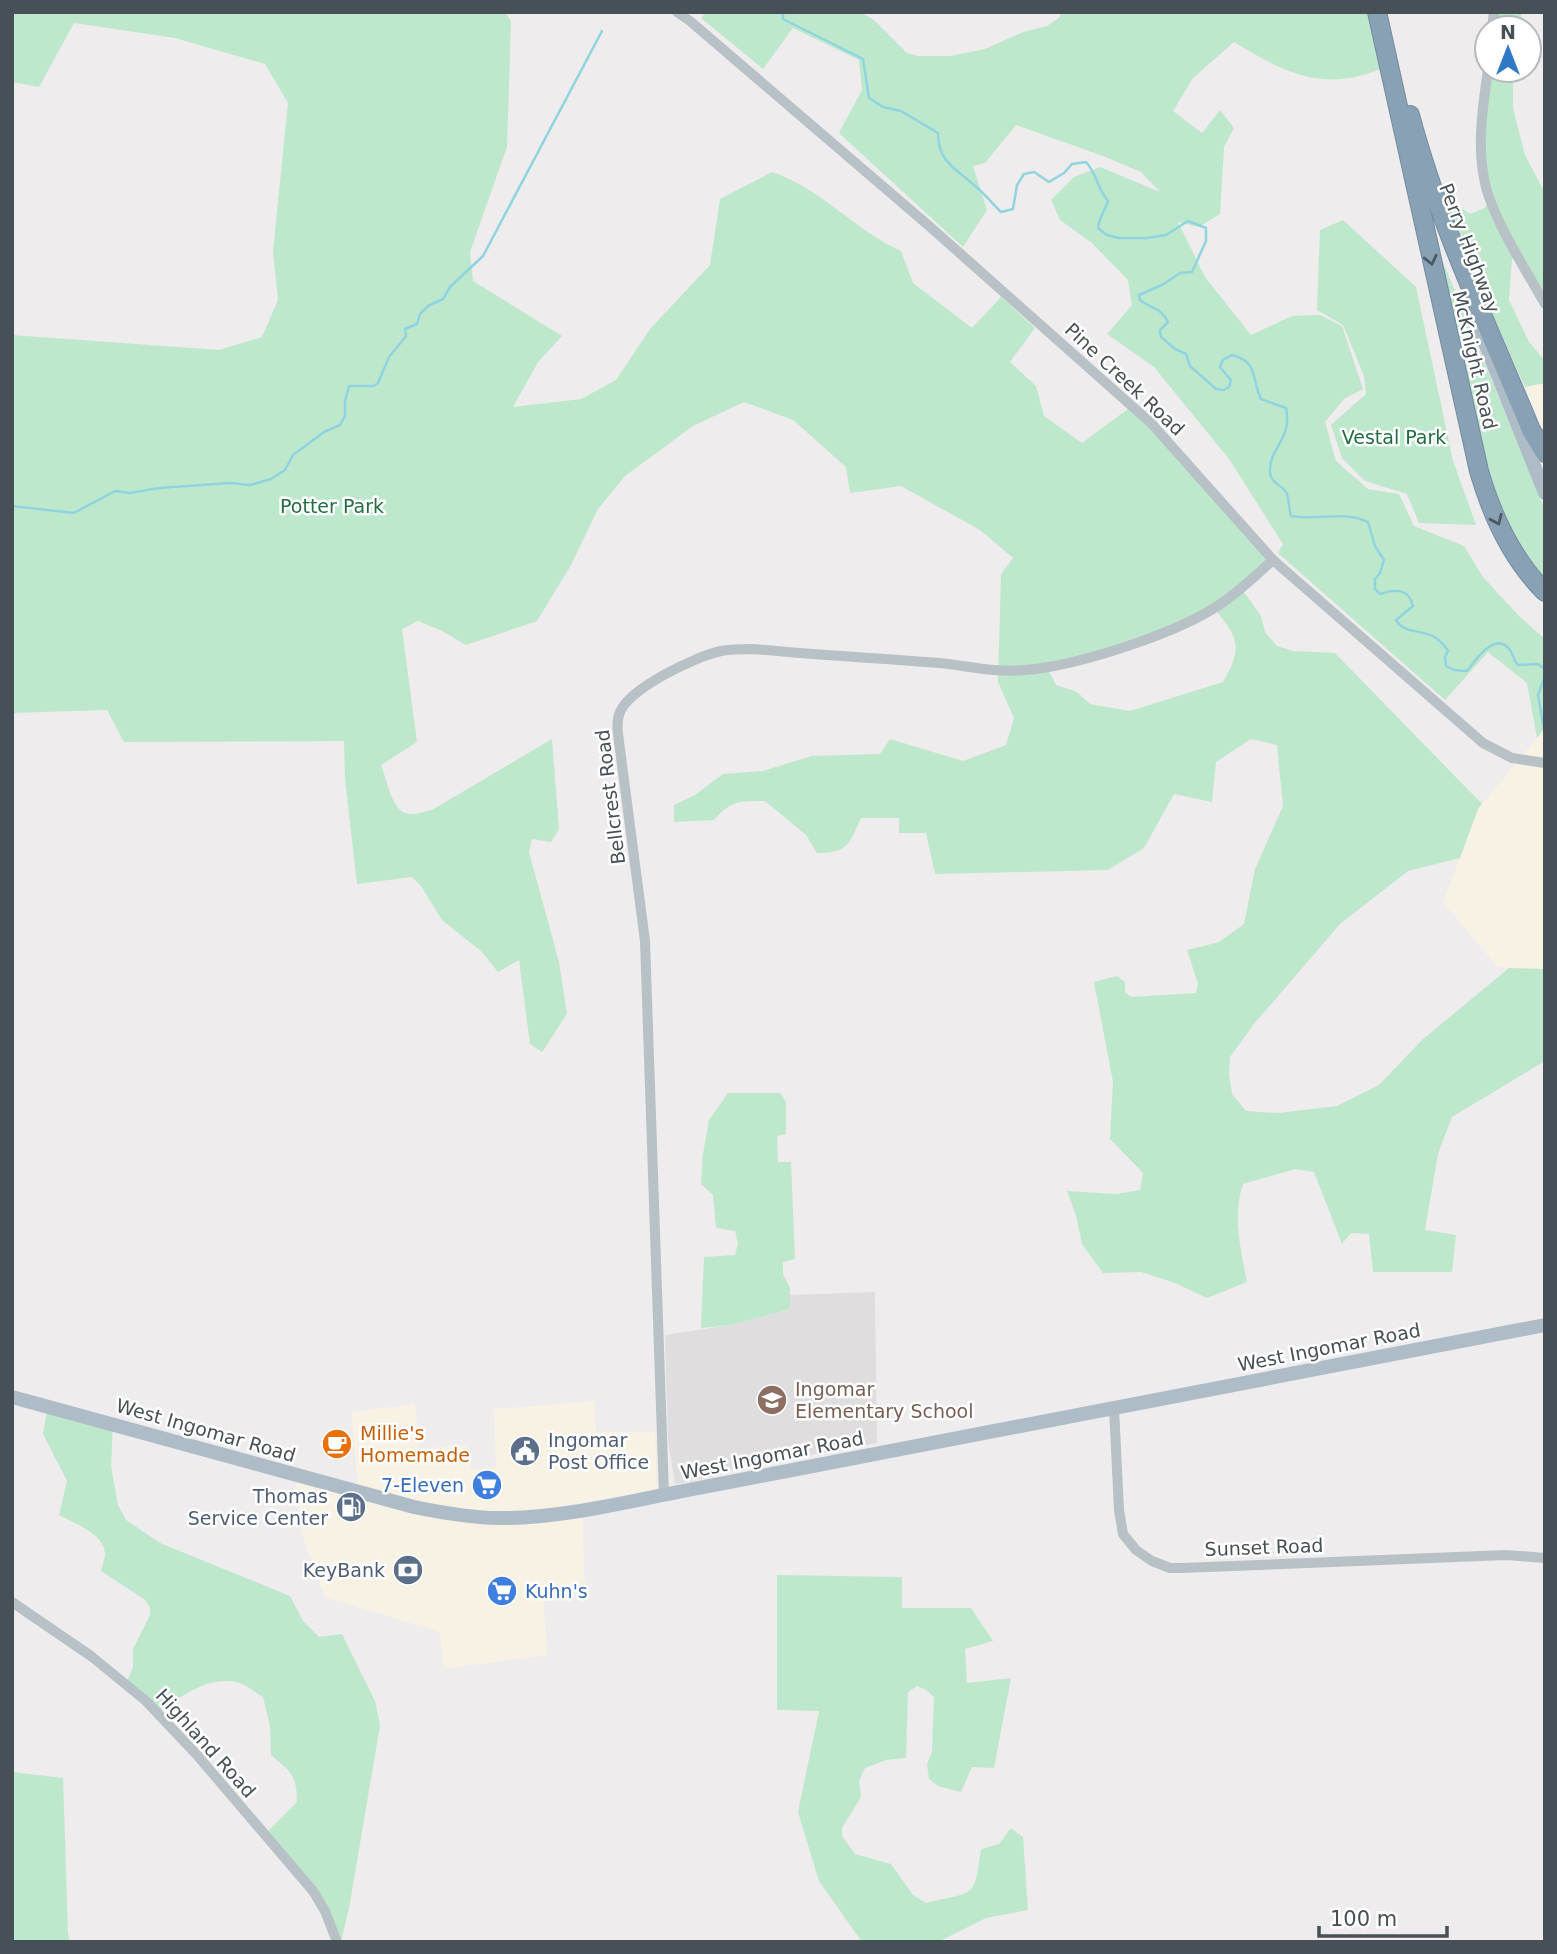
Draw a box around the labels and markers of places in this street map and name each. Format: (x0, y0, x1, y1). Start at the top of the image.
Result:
place label: Ingomar Elementary School (795, 1378, 973, 1422)
school or university icon: Ingomar Elementary School (755, 1383, 789, 1417)
place label: Millie's Homemade (360, 1422, 470, 1466)
cafe icon: Millie's Homemade (320, 1427, 354, 1461)
place label: Ingomar Post Office (548, 1429, 649, 1473)
public building icon: Ingomar Post Office (508, 1434, 542, 1468)
supermarket icon: 7-Eleven (470, 1468, 504, 1502)
place label: 7-Eleven (381, 1474, 464, 1496)
place label: Thomas Service Center (188, 1485, 328, 1529)
fuel station icon: Thomas Service Center (334, 1490, 368, 1524)
bank icon: KeyBank (391, 1553, 425, 1587)
place label: KeyBank (303, 1559, 385, 1581)
supermarket icon: Kuhn's (485, 1574, 519, 1608)
place label: Kuhn's (525, 1580, 588, 1602)

